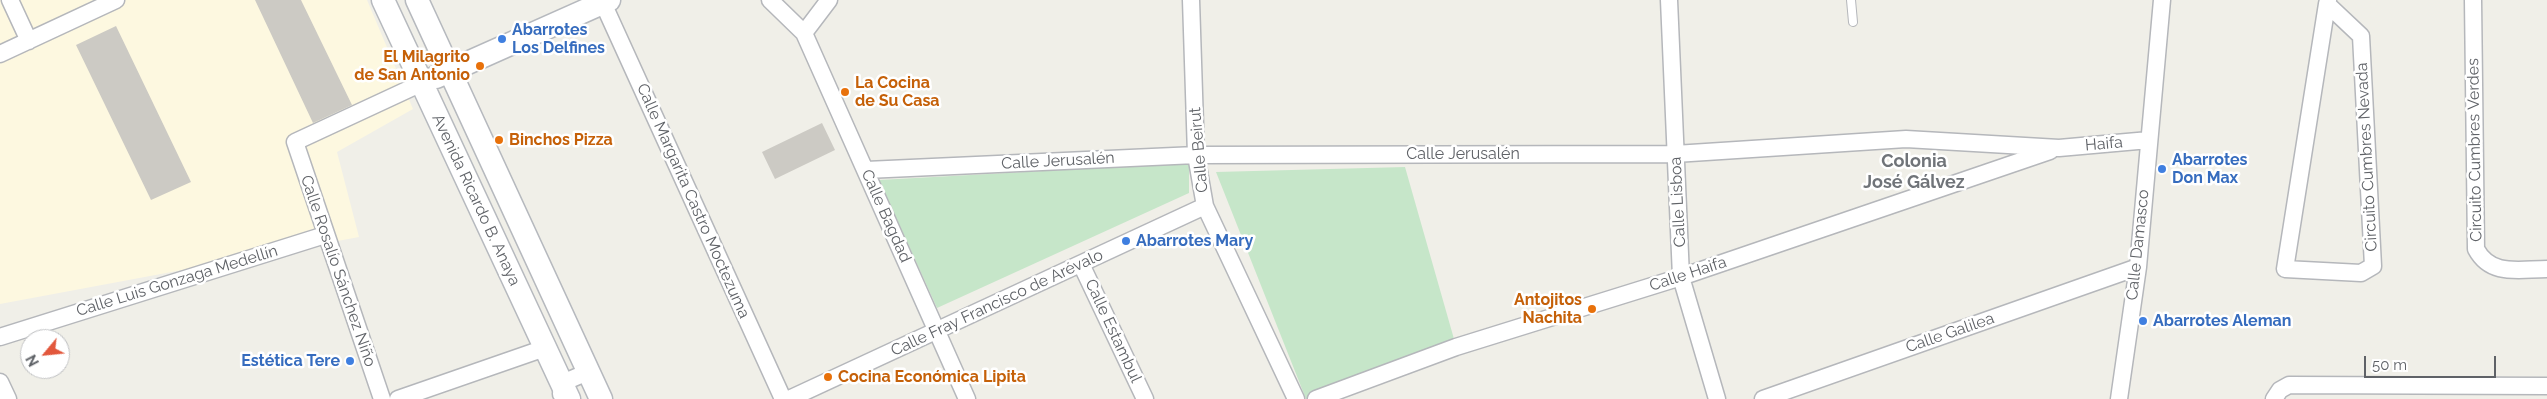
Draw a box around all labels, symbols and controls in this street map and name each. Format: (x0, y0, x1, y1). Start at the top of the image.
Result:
place label: Abarrotes Los Delfines (512, 20, 605, 58)
marker: Abarrotes Los Delfines (496, 33, 508, 45)
place label: El Milagrito de San Antonio (354, 47, 470, 85)
street label: Circuito Cumbres Verdes (2464, 58, 2486, 242)
marker: El Milagrito de San Antonio (474, 60, 486, 72)
street label: Circuito Cumbres Nevada (2352, 62, 2382, 252)
place label: La Cocina de Su Casa (855, 73, 939, 111)
street label: Calle Margarita Castro Moctezuma (632, 81, 754, 321)
marker: La Cocina de Su Casa (839, 86, 851, 98)
street label: Calle Beirut (1186, 106, 1212, 194)
street label: Avenida Ricardo B. Anaya (428, 111, 524, 289)
place label: Binchos Pizza (509, 130, 613, 150)
street label: Haifa (2084, 133, 2124, 155)
marker: Binchos Pizza (493, 134, 505, 146)
street label: Calle Jerusalén (1406, 144, 1520, 164)
street label: Calle Jerusalén (1001, 148, 1115, 174)
place label: Abarrotes Don Max (2172, 150, 2247, 188)
district label: Colonia José Gálvez (1863, 151, 1965, 193)
street label: Calle Lisboa (1666, 156, 1690, 248)
marker: Abarrotes Don Max (2156, 163, 2168, 175)
street label: Calle Bagdad (857, 167, 915, 265)
street label: Calle Rosalío Sánchez Niño (296, 173, 380, 369)
street label: Calle Damasco (2123, 189, 2153, 301)
place label: Abarrotes Mary (1136, 231, 1253, 251)
marker: Abarrotes Mary (1120, 235, 1132, 247)
street label: Calle Luis Gonzaga Medellín (74, 241, 280, 321)
street label: Calle Fray Francisco de Arévalo (888, 245, 1106, 361)
street label: Calle Haifa (1647, 253, 1729, 295)
street label: Calle Estambul (1081, 276, 1145, 386)
place label: Antojitos Nachita (1514, 290, 1582, 328)
marker: Antojitos Nachita (1586, 303, 1598, 315)
street label: Calle Galilea (1903, 309, 1997, 357)
place label: Abarrotes Aleman (2153, 311, 2291, 331)
marker: Abarrotes Aleman (2137, 315, 2149, 327)
north arrow (20, 329, 70, 379)
scale bar (2367, 346, 2500, 378)
place label: Estética Tere (241, 351, 340, 371)
text: N (23, 352, 42, 369)
marker: Estética Tere (344, 355, 356, 367)
text: 50 m (2372, 356, 2407, 374)
place label: Cocina Económica Lipita (838, 367, 1026, 387)
marker: Cocina Económica Lipita (822, 371, 834, 383)

